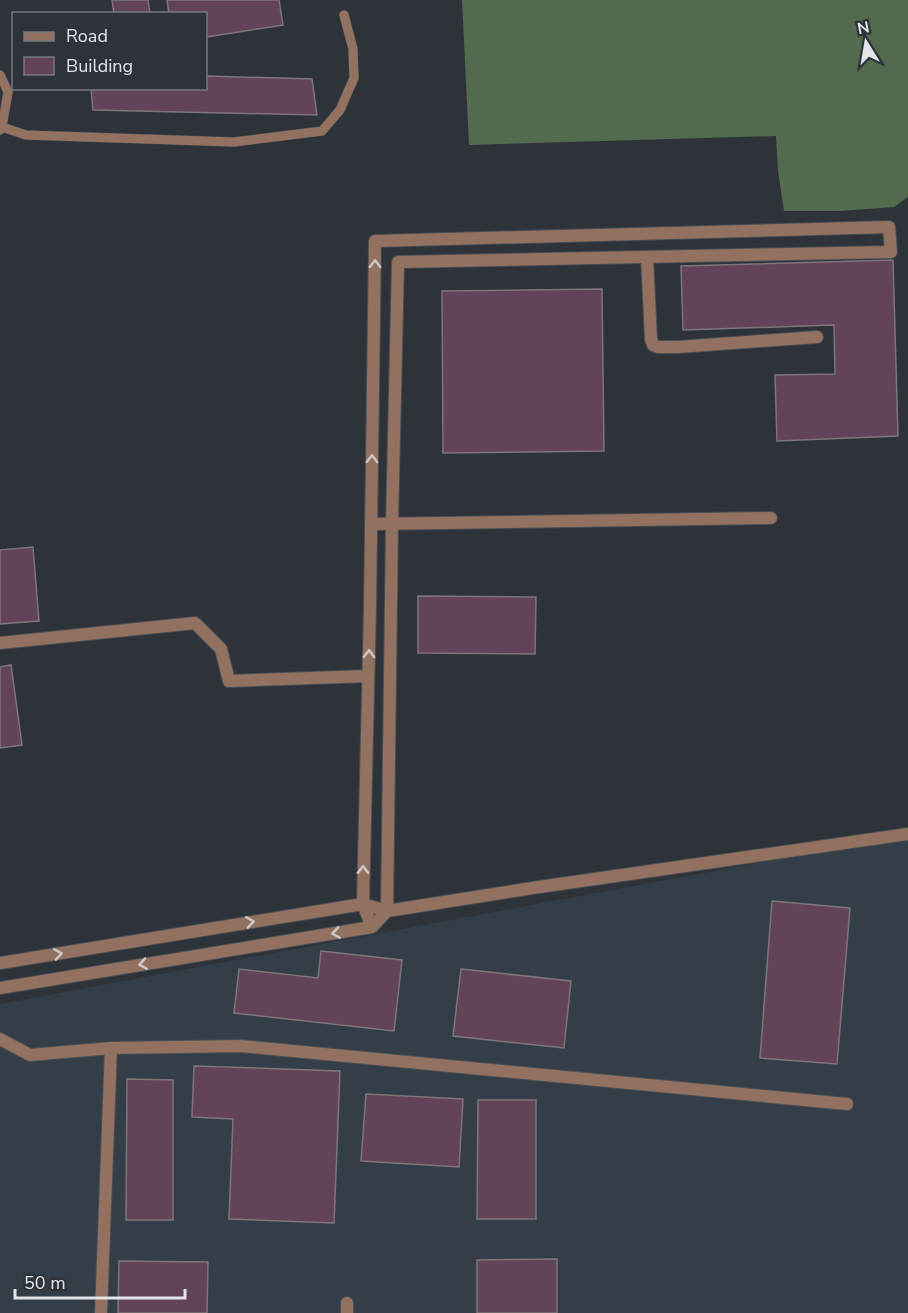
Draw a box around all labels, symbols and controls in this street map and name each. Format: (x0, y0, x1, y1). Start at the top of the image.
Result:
legend (12, 12, 207, 90)
north arrow (836, 12, 896, 72)
text: N (855, 16, 871, 40)
text: Road (66, 24, 108, 48)
text: Building (66, 54, 133, 78)
one-way arrow (369, 260, 381, 269)
one-way arrow (366, 455, 378, 464)
one-way arrow (362, 650, 375, 659)
one-way arrow (357, 866, 370, 875)
one-way arrow (246, 917, 255, 929)
one-way arrow (331, 926, 340, 938)
one-way arrow (53, 948, 62, 960)
one-way arrow (139, 958, 148, 970)
scale bar (15, 1262, 184, 1300)
text: 50 m (24, 1271, 66, 1295)

